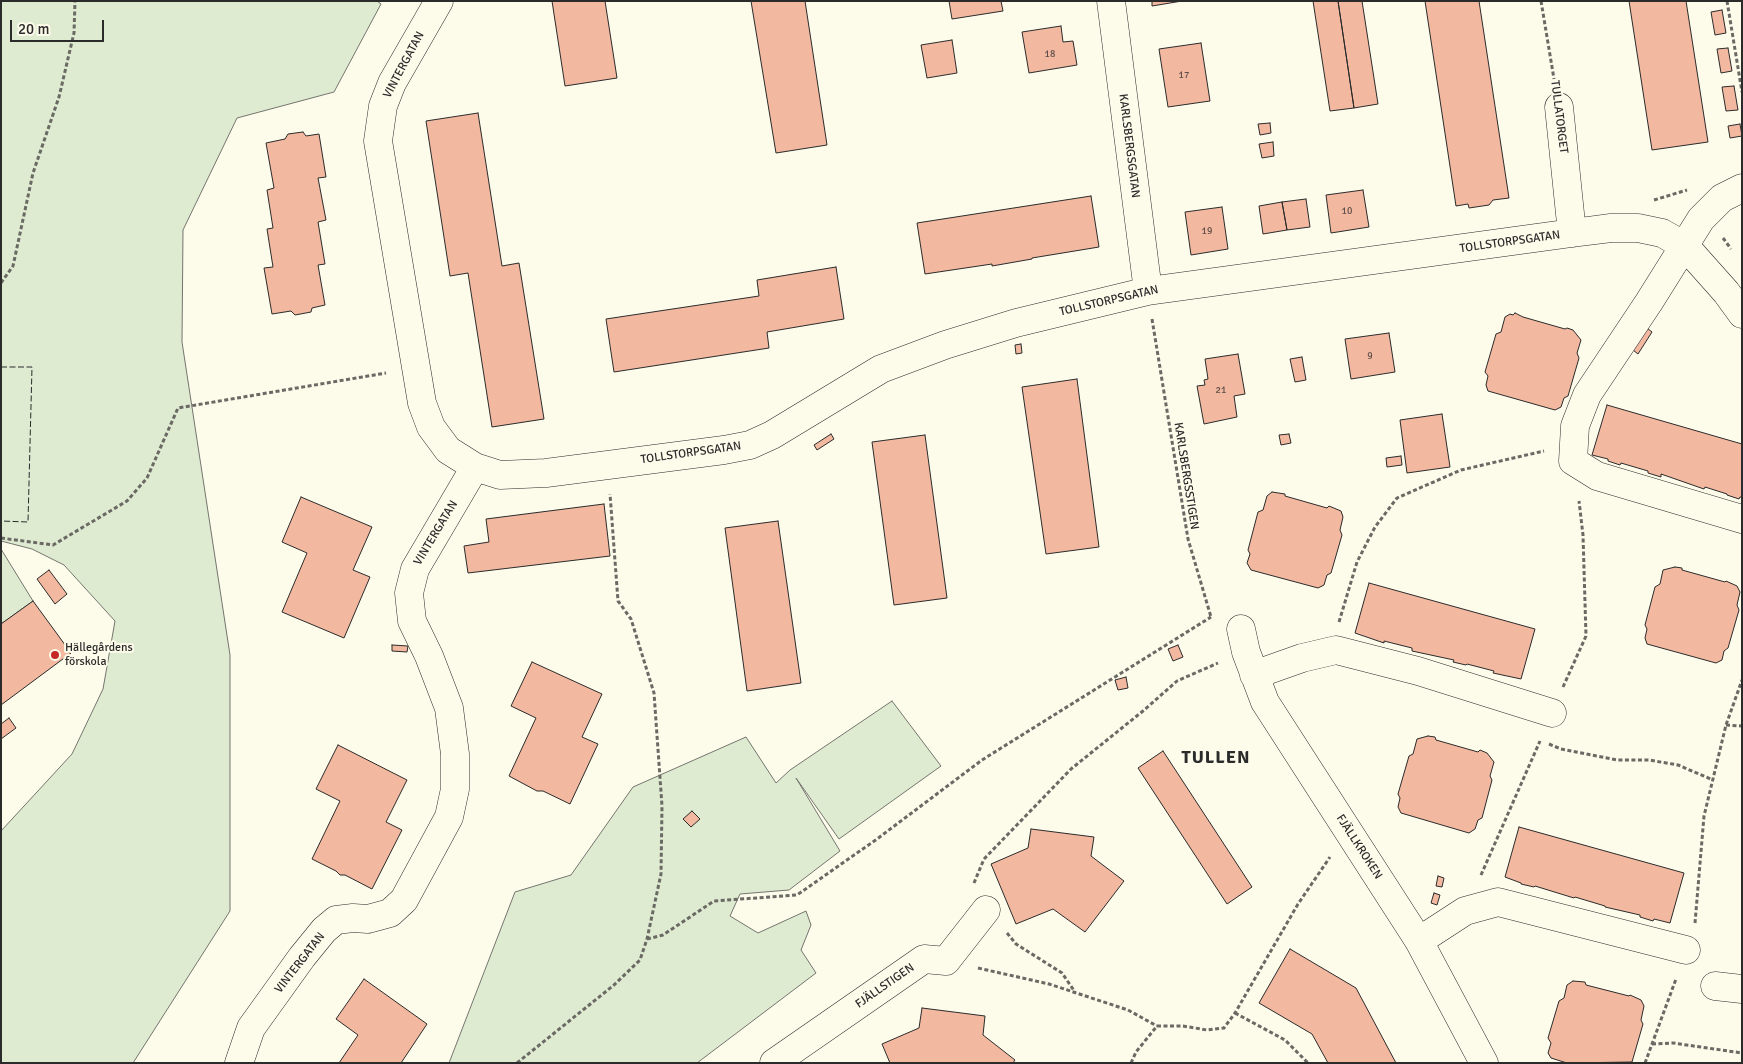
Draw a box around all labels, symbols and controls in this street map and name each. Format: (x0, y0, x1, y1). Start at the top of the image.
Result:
scale bar (12, 10, 106, 42)
text: 20 m (18, 20, 49, 38)
street label: VINTERGATAN (380, 29, 428, 101)
house number: 18 (1045, 48, 1055, 60)
house number: 17 (1179, 69, 1189, 81)
street label: TULLATORGET (1547, 80, 1571, 154)
street label: KARLSBERGSGATAN (1115, 93, 1143, 199)
house number: 10 (1342, 205, 1352, 217)
house number: 19 (1202, 225, 1212, 237)
street label: TOLLSTORPSGATAN (1459, 228, 1561, 256)
street label: TOLLSTORPSGATAN (1058, 283, 1160, 319)
house number: 9 (1367, 350, 1373, 362)
house number: 21 (1216, 384, 1226, 396)
street label: KARLSBERGSSTIGEN (1170, 421, 1202, 531)
street label: TOLLSTORPSGATAN (640, 439, 742, 467)
street label: VINTERGATAN (411, 498, 461, 568)
place label: Hällegårdens förskola (65, 641, 133, 669)
marker: Hällegårdens förskola (49, 649, 61, 661)
district label: TULLEN (1181, 747, 1251, 769)
street label: FJÄLLKROKEN (1333, 812, 1385, 882)
street label: VINTERGATAN (272, 930, 328, 996)
street label: FJÄLLSTIGEN (853, 960, 917, 1012)

